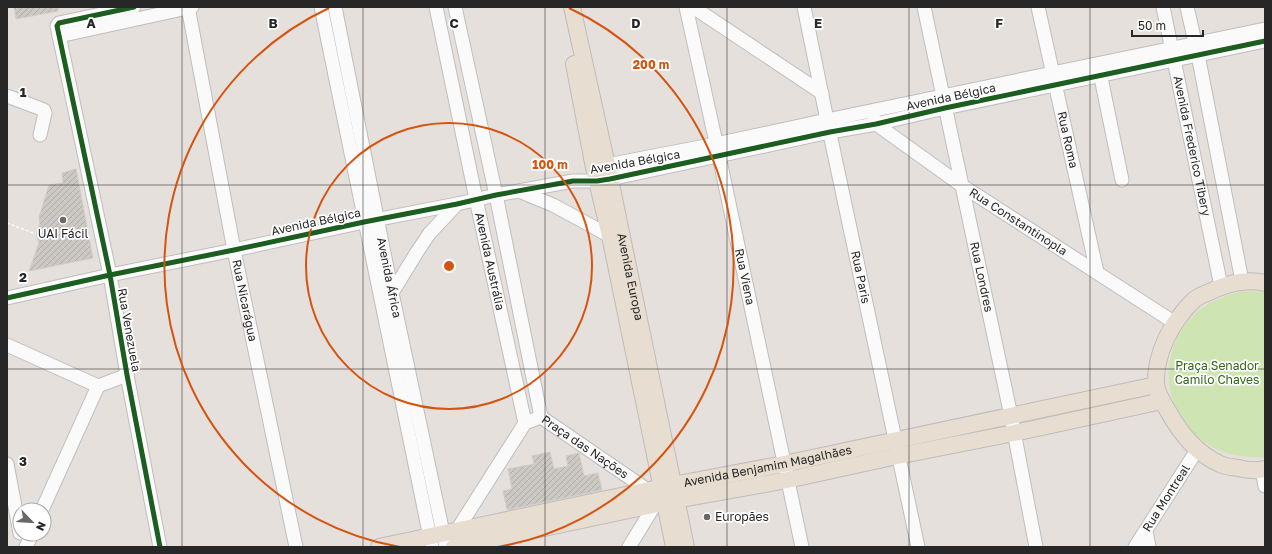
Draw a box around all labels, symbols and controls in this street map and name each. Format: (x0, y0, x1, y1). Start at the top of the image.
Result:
scale bar (1132, 12, 1203, 38)
text: A (86, 15, 96, 31)
text: B (268, 15, 278, 31)
text: C (449, 15, 459, 31)
text: D (631, 15, 641, 31)
text: E (814, 15, 822, 31)
text: F (995, 15, 1003, 31)
text: 50 m (1138, 18, 1166, 33)
text: 200 m (633, 57, 669, 72)
street label: Avenida Frederico Tibery (1170, 74, 1214, 218)
street label: Avenida Bélgica (905, 80, 997, 113)
text: 1 (20, 84, 27, 100)
street label: Rua Roma (1054, 110, 1082, 169)
street label: Avenida Bélgica (589, 146, 681, 177)
text: 100 m (532, 157, 568, 172)
street label: Rua Constantinopla (967, 184, 1070, 259)
street label: Avenida Bélgica (270, 205, 362, 238)
street label: Avenida Austrália (472, 211, 508, 312)
marker: UAI Fácil (58, 215, 68, 225)
place label: UAI Fácil (38, 226, 88, 241)
street label: Avenida Europa (614, 232, 647, 322)
street label: Avenida África (374, 236, 405, 319)
street label: Rua Londres (967, 240, 997, 313)
street label: Rua Viena (732, 247, 758, 306)
street label: Rua Paris (848, 249, 874, 305)
street label: Rua Nicarágua (229, 258, 261, 343)
centre of rings (442, 259, 456, 273)
text: 2 (19, 269, 27, 285)
street label: Rua Venezuela (115, 287, 144, 373)
park label: Praça Senador Camilo Chaves (1175, 358, 1259, 387)
street label: Praça das Nações (539, 412, 631, 482)
street label: Avenida Benjamim Magalhães (682, 442, 853, 490)
text: 3 (19, 453, 27, 469)
street label: Rua Montreal (1139, 461, 1193, 534)
north arrow (12, 502, 52, 542)
place label: Europães (715, 509, 769, 524)
marker: Europães (702, 512, 712, 522)
text: N (34, 520, 49, 533)

